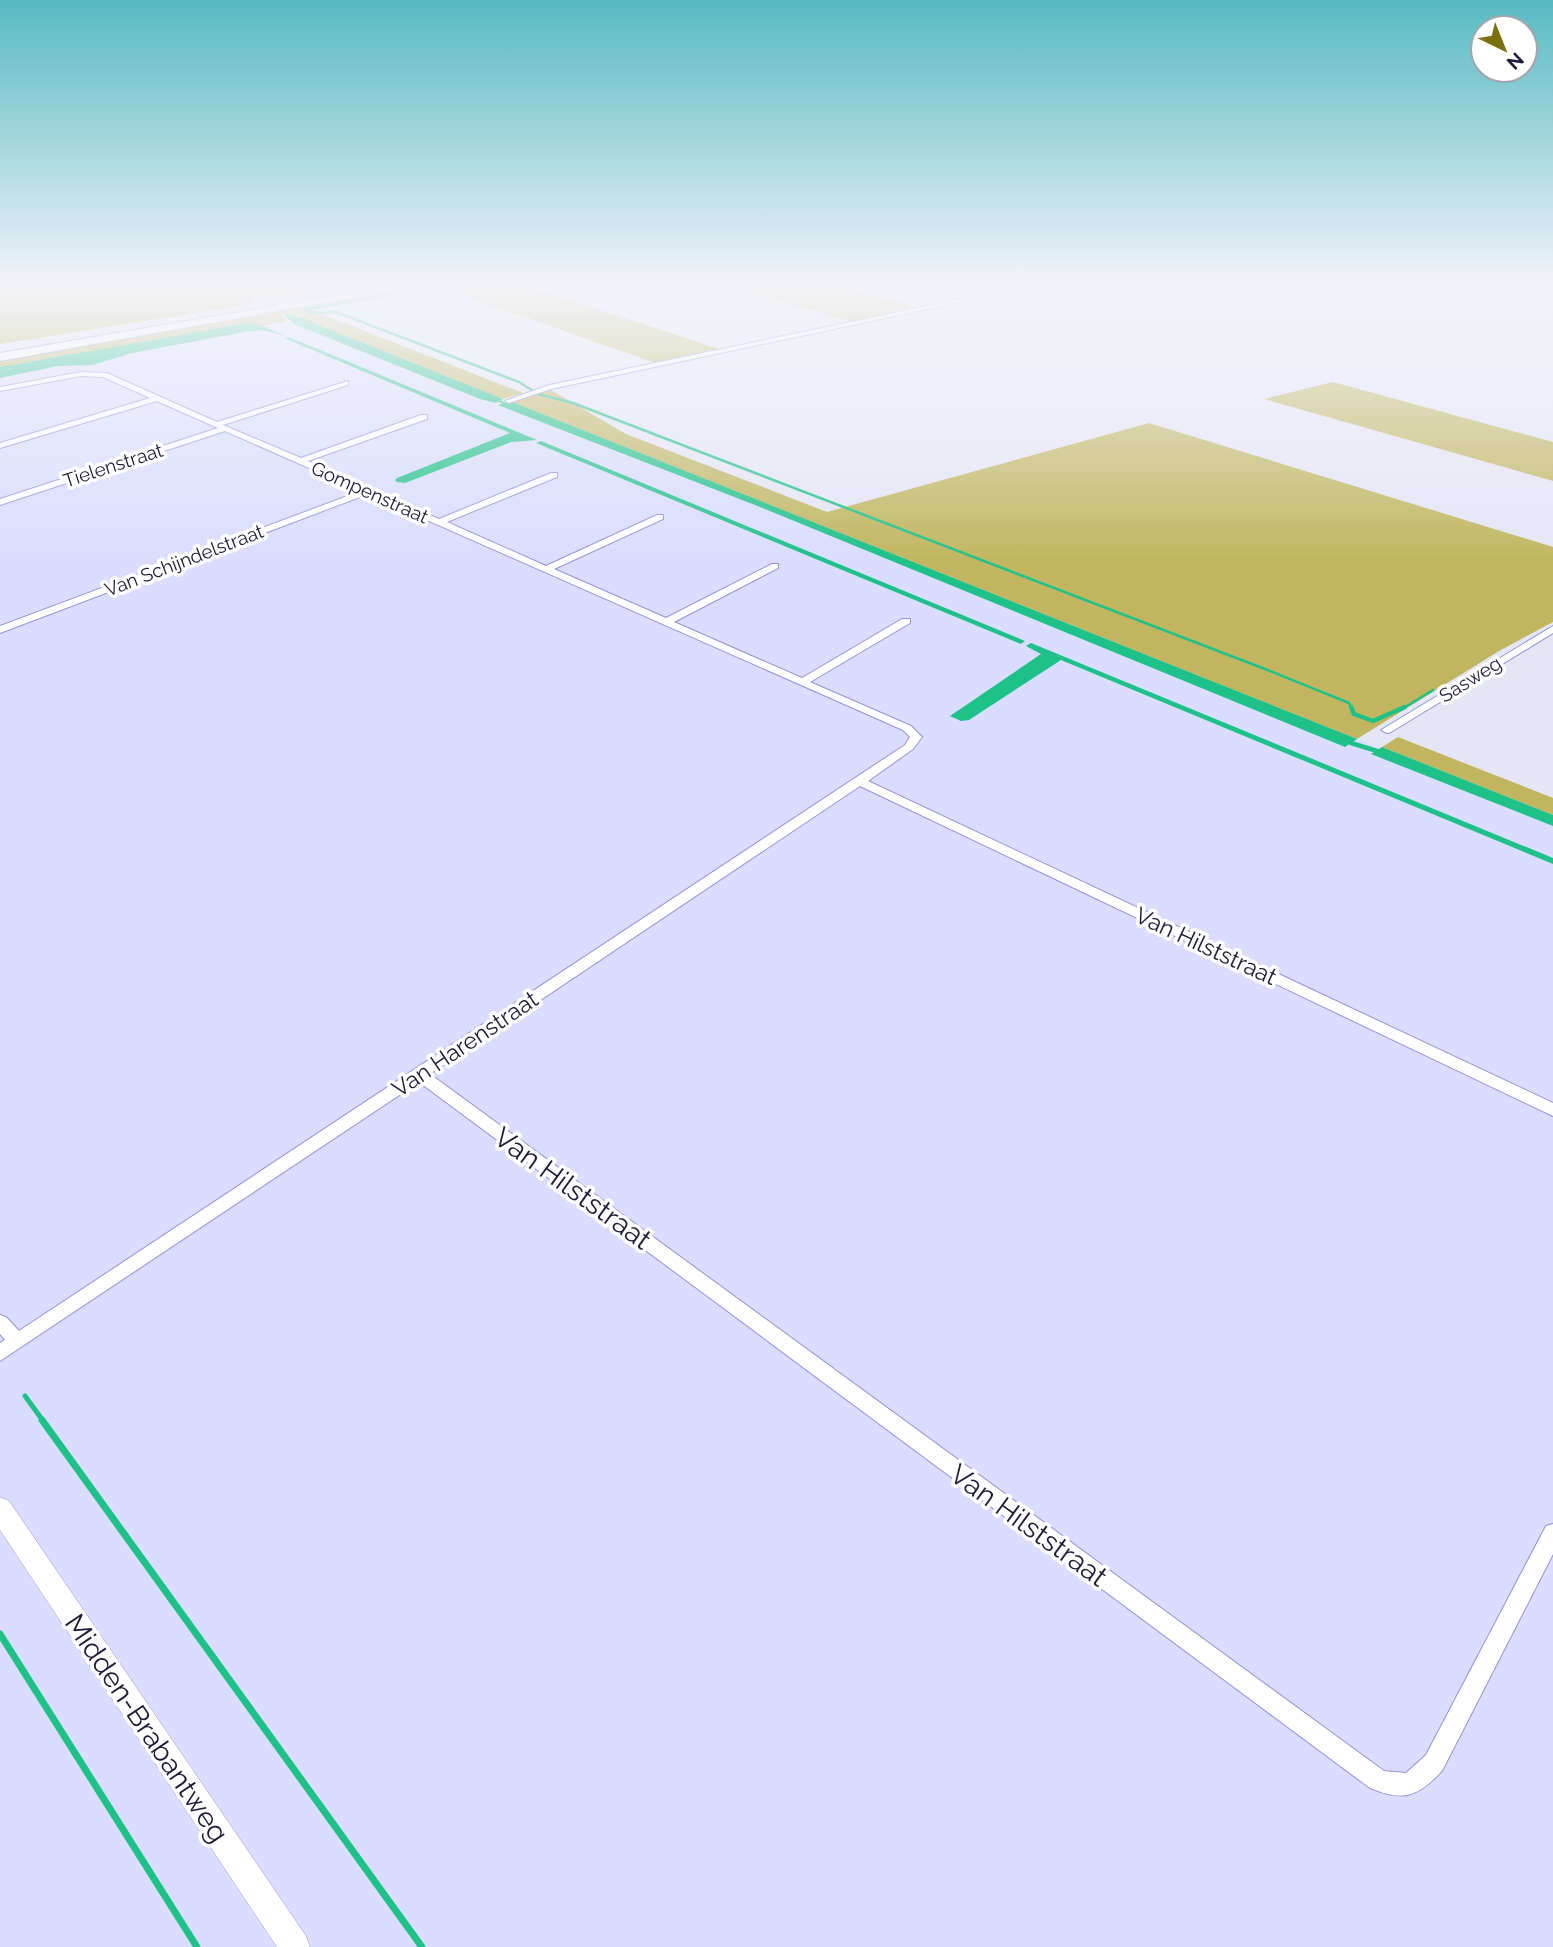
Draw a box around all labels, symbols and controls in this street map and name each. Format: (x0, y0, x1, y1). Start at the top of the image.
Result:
north arrow (1469, 14, 1539, 84)
text: N (1503, 48, 1528, 74)
street label: Tielenstraat (60, 438, 166, 491)
street label: Gompenstraat (308, 456, 432, 528)
street label: Van Schijndelstraat (102, 519, 267, 600)
street label: Sasweg (1435, 651, 1505, 707)
street label: Van Hilststraat (1131, 901, 1281, 990)
street label: Van Harenstraat (387, 985, 543, 1102)
street label: Van Hilststraat (488, 1120, 658, 1257)
street label: Van Hilststraat (944, 1457, 1114, 1594)
street label: Midden-Brabantweg (58, 1608, 235, 1849)

